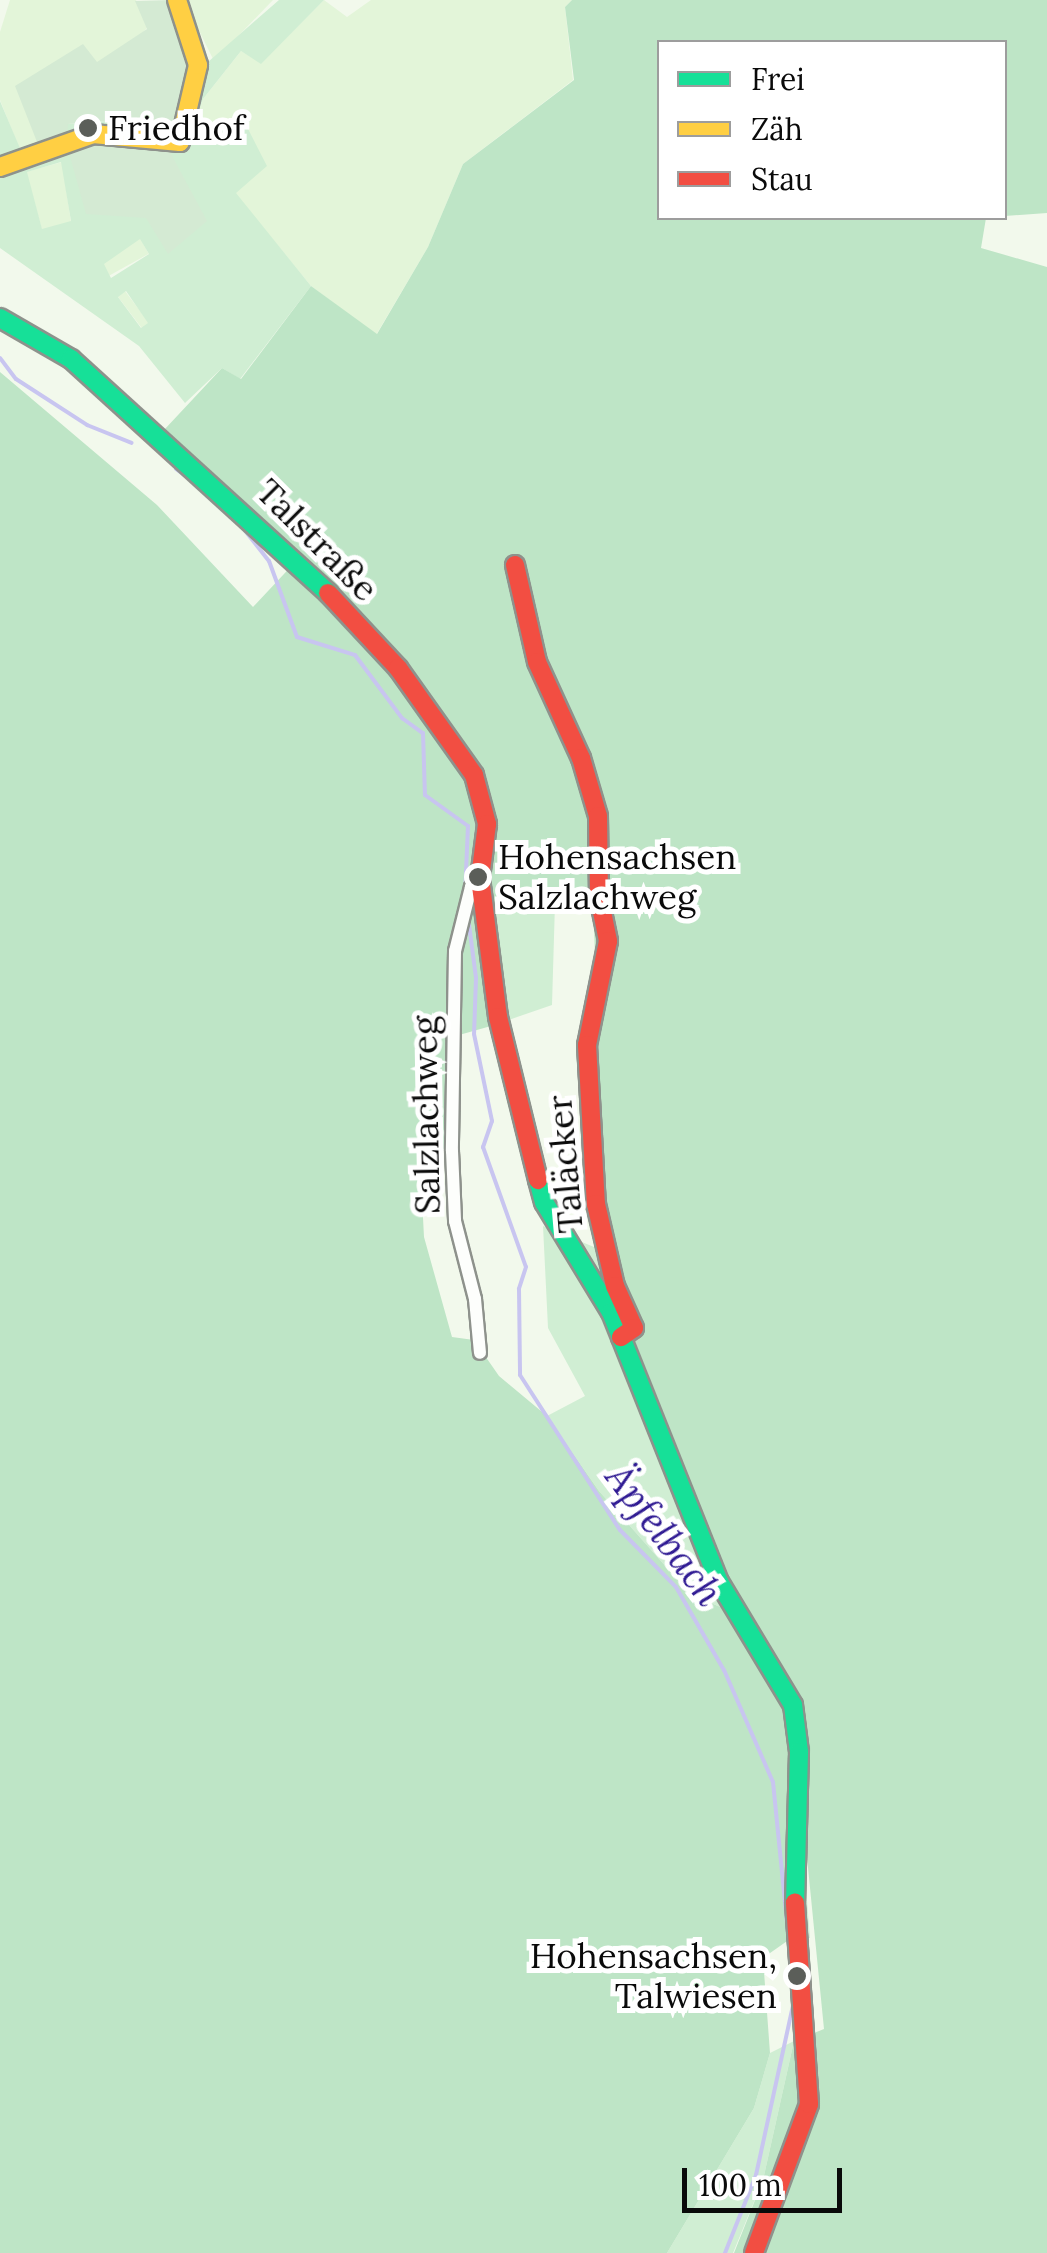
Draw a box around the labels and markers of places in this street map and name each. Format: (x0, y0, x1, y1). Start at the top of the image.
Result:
place label: Friedhof (108, 107, 245, 149)
marker: Friedhof (77, 117, 99, 139)
place label: Hohensachsen Salzlachweg (498, 836, 736, 918)
marker: Hohensachsen Salzlachweg (467, 866, 489, 888)
place label: Hohensachsen, Talwiesen (530, 1935, 777, 2017)
marker: Hohensachsen, Talwiesen (786, 1965, 808, 1987)

